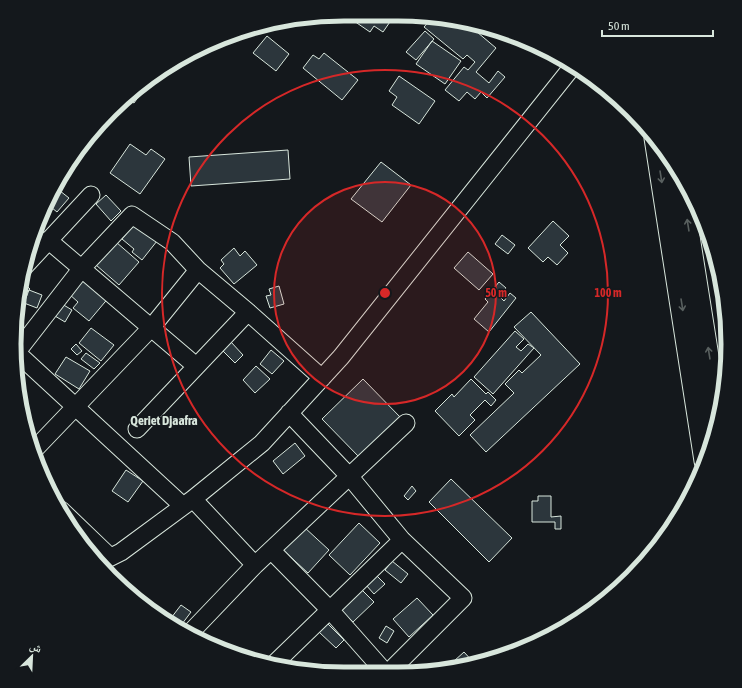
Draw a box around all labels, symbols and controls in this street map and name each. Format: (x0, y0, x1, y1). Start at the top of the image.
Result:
scale bar (602, 12, 713, 38)
text: 50 m (608, 19, 630, 33)
one-way arrow (657, 170, 665, 183)
one-way arrow (684, 219, 692, 232)
centre of rings (378, 286, 392, 300)
text: 50 m (485, 286, 507, 300)
text: 100 m (594, 286, 622, 300)
one-way arrow (678, 298, 686, 311)
one-way arrow (704, 347, 712, 360)
district label: Qeriet Djaafra (130, 413, 198, 428)
north arrow (12, 636, 52, 676)
text: ش (27, 639, 44, 657)

